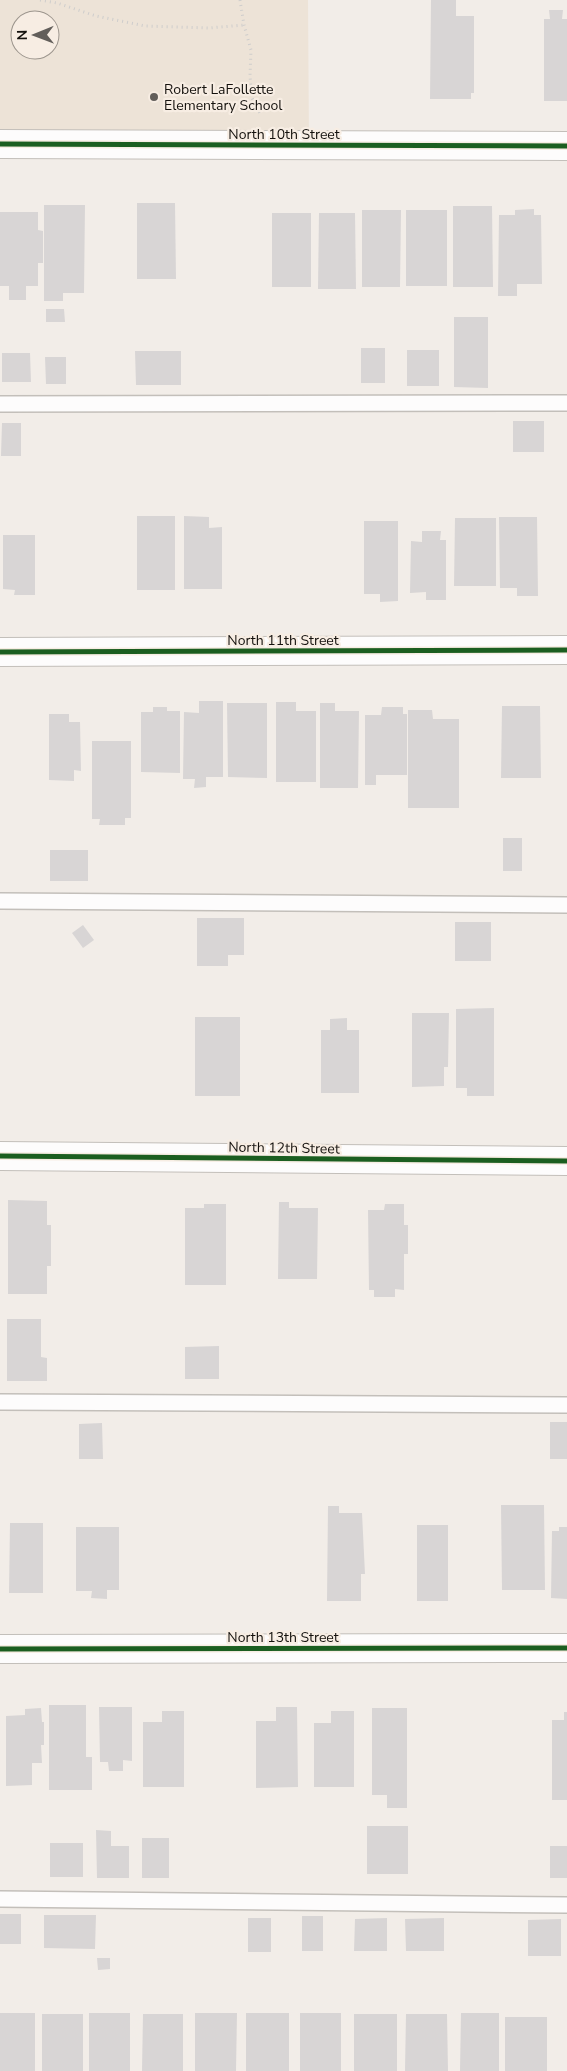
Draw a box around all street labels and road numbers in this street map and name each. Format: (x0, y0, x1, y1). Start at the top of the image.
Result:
street label: North 10th Street (228, 125, 340, 144)
street label: North 11th Street (227, 631, 339, 650)
street label: North 12th Street (228, 1138, 340, 1158)
street label: North 13th Street (227, 1628, 339, 1647)

